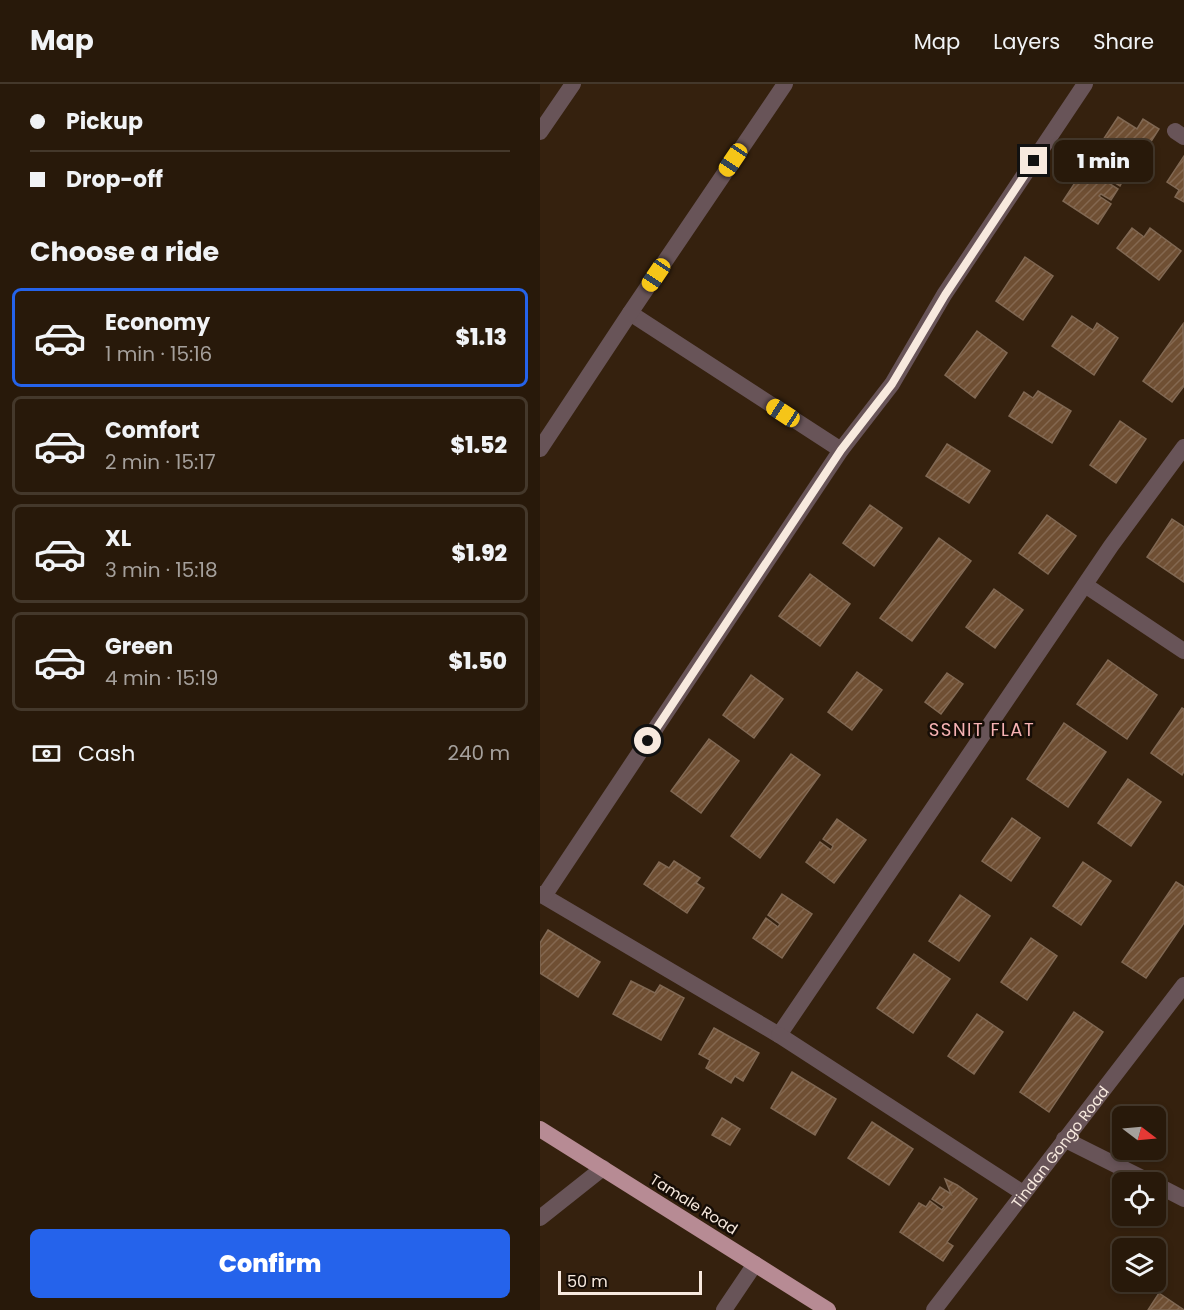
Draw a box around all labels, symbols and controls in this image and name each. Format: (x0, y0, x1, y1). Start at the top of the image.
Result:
text: Map (30, 21, 94, 60)
text: Map (914, 27, 960, 56)
text: Layers (993, 27, 1060, 56)
text: Share (1093, 27, 1154, 56)
text: Pickup (66, 106, 143, 137)
car (715, 140, 751, 180)
callout: 1 min (1055, 140, 1154, 182)
route end (1020, 147, 1047, 174)
text: 1 min (1077, 147, 1130, 175)
text: Drop-off (66, 164, 163, 195)
text: Choose a ride (30, 233, 219, 270)
car (638, 255, 674, 295)
text: Economy (105, 307, 210, 338)
icon: car (33, 311, 87, 365)
text: $1.13 (455, 322, 507, 353)
text: 1 min · 15:16 (105, 340, 212, 368)
car (763, 396, 803, 430)
text: Comfort (105, 415, 199, 446)
icon: car (33, 419, 87, 473)
text: $1.52 (450, 430, 507, 461)
text: 2 min · 15:17 (105, 448, 216, 476)
text: XL (105, 523, 131, 554)
icon: car (33, 527, 87, 581)
text: $1.92 (451, 538, 507, 569)
text: 3 min · 15:18 (105, 556, 218, 584)
text: Green (105, 631, 173, 662)
icon: car (33, 635, 87, 689)
text: $1.50 (448, 646, 507, 677)
text: 4 min · 15:19 (105, 664, 218, 692)
district label: SSNIT FLAT (929, 717, 1035, 742)
route start (634, 727, 661, 754)
icon: cash (30, 737, 63, 770)
text: Cash (78, 738, 135, 769)
text: 240 m (447, 739, 510, 767)
street label: Tindan Gongo Road (1006, 1081, 1113, 1212)
north arrow (1112, 1106, 1166, 1160)
map controls (1112, 1106, 1166, 1292)
street label: Tamale Road (646, 1169, 742, 1239)
button: locate (1112, 1172, 1166, 1226)
button: Confirm (30, 1229, 510, 1298)
button: layers (1112, 1238, 1166, 1292)
scale bar (558, 1268, 702, 1296)
text: 50 m (567, 1270, 608, 1293)

